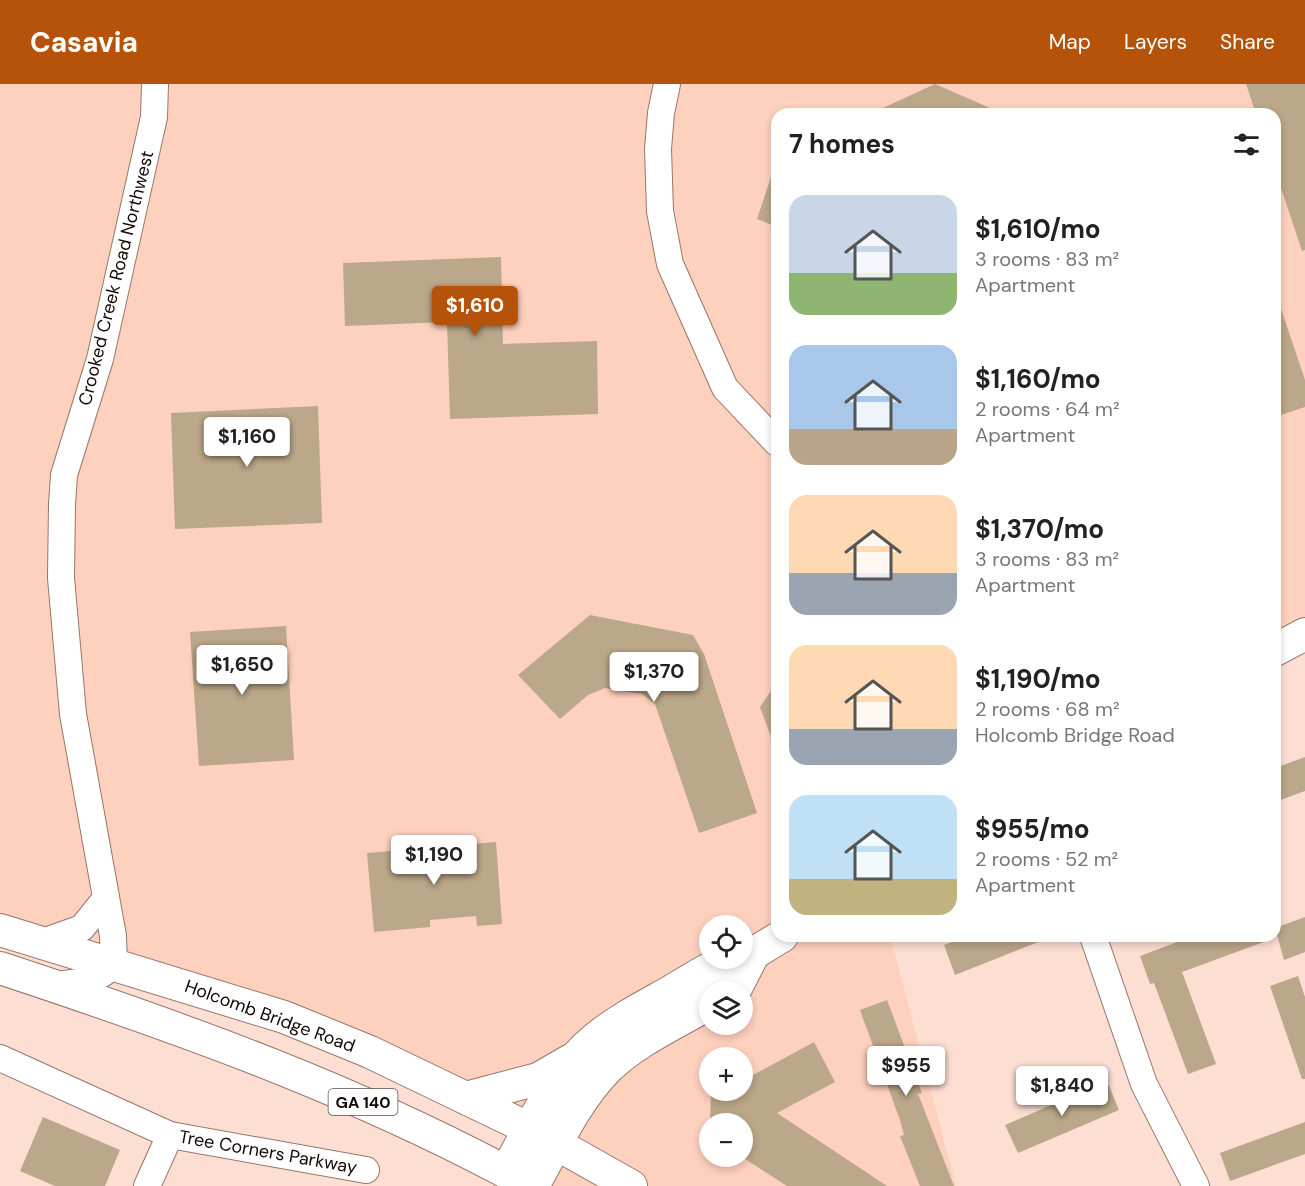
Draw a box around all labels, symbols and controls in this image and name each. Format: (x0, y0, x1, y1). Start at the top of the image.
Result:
text: Casavia (30, 24, 138, 61)
text: Map (1049, 28, 1091, 56)
text: Layers (1124, 28, 1187, 56)
text: Share (1220, 28, 1275, 56)
text: 7 homes (789, 127, 895, 161)
icon: filters (1230, 128, 1263, 161)
street label: Crooked Creek Road Northwest (73, 148, 159, 408)
text: $1,610/mo (975, 212, 1101, 246)
icon: home (837, 219, 909, 291)
text: 3 rooms · 83 m² (975, 246, 1119, 272)
text: Apartment (975, 272, 1075, 298)
pin: $1,610 (426, 286, 524, 337)
text: $1,610 (446, 292, 504, 318)
text: $1,160/mo (975, 362, 1101, 396)
icon: home (837, 369, 909, 441)
text: 2 rooms · 64 m² (975, 396, 1119, 422)
pin: $1,160 (198, 417, 296, 468)
text: Apartment (975, 422, 1075, 448)
text: $1,160 (218, 423, 276, 449)
text: $1,370/mo (975, 512, 1104, 546)
icon: home (837, 519, 909, 591)
text: 3 rooms · 83 m² (975, 546, 1119, 572)
text: Apartment (975, 572, 1075, 598)
pin: $1,650 (193, 645, 291, 696)
text: $1,650 (210, 651, 274, 677)
pin: $1,370 (605, 652, 703, 703)
text: $1,370 (624, 658, 684, 684)
text: $1,190/mo (975, 662, 1101, 696)
icon: home (837, 669, 909, 741)
text: 2 rooms · 68 m² (975, 696, 1120, 722)
text: Holcomb Bridge Road (975, 722, 1175, 748)
text: $955/mo (975, 812, 1090, 846)
icon: home (837, 819, 909, 891)
pin: $1,190 (385, 835, 483, 886)
text: $1,190 (405, 841, 463, 867)
text: 2 rooms · 52 m² (975, 846, 1118, 872)
text: Apartment (975, 872, 1075, 898)
map controls (699, 915, 753, 1167)
button: locate (699, 915, 753, 969)
street label: Holcomb Bridge Road (181, 974, 359, 1058)
button: layers (699, 981, 753, 1035)
pin: $955 (870, 1046, 942, 1097)
button: + (699, 1047, 753, 1101)
text: $955 (881, 1052, 931, 1078)
pin: $1,840 (1013, 1066, 1111, 1117)
text: $1,840 (1030, 1072, 1094, 1098)
road number: GA 140 (328, 1089, 398, 1115)
button: − (699, 1113, 753, 1167)
street label: Tree Corners Parkway (177, 1125, 359, 1179)

